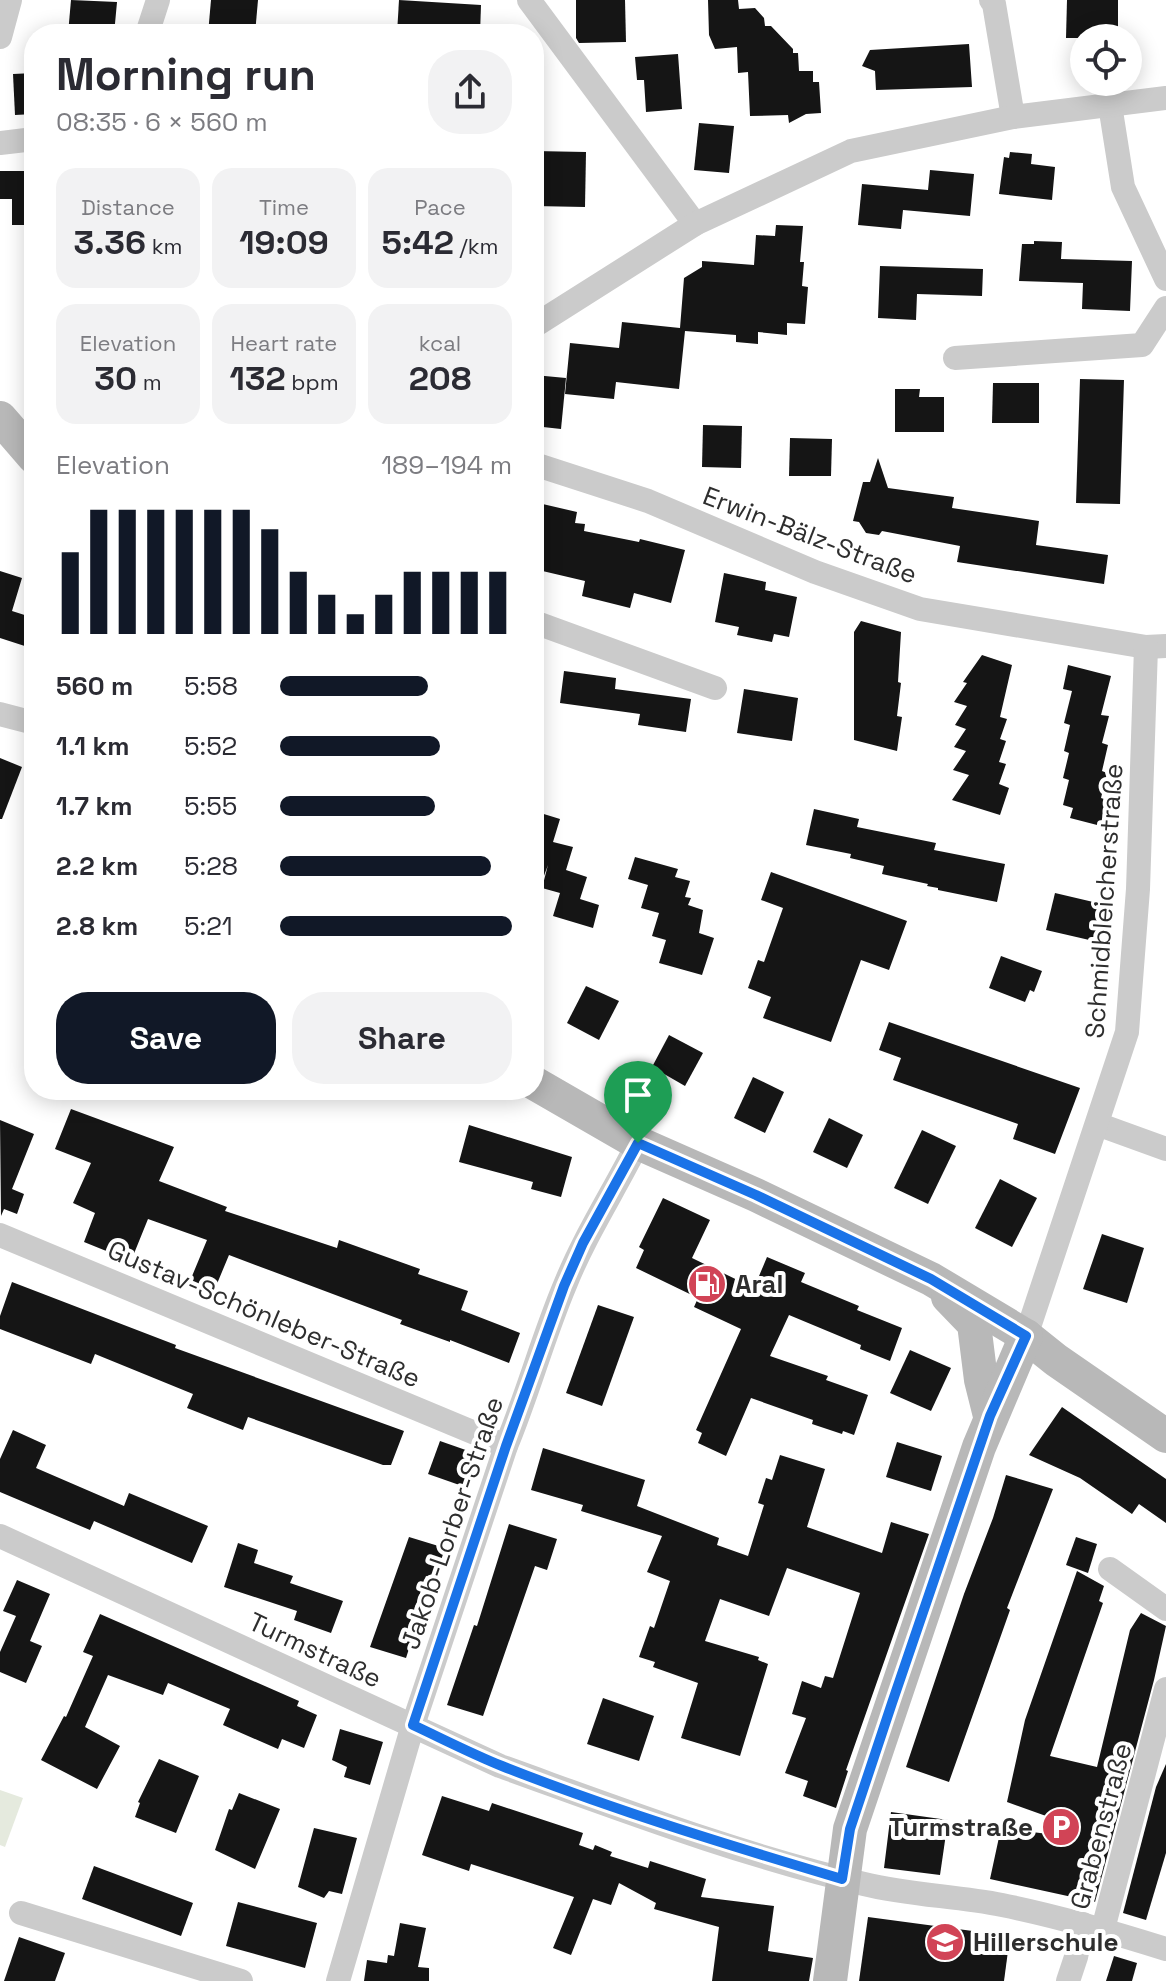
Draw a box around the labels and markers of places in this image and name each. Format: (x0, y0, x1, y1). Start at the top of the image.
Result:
pin (604, 1061, 672, 1143)
fuel station icon: Aral (686, 1263, 728, 1305)
place label: Aral (735, 1267, 783, 1301)
parking icon: Turmstraße (1040, 1806, 1082, 1848)
place label: Turmstraße (889, 1810, 1033, 1844)
school or university icon: Hillerschule (924, 1921, 966, 1963)
place label: Hillerschule (973, 1925, 1118, 1959)

